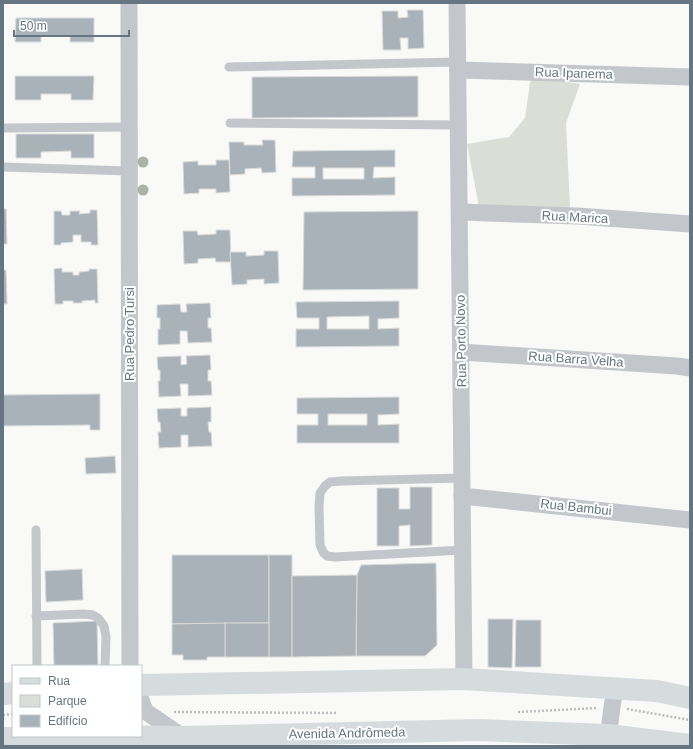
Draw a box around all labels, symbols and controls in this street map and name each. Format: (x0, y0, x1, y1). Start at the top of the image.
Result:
scale bar (14, 12, 129, 38)
text: 50 m (20, 19, 47, 33)
street label: Rua Ipanema (535, 64, 614, 82)
street label: Rua Marica (541, 208, 609, 226)
street label: Rua Pedro Tursi (122, 287, 137, 381)
street label: Rua Porto Novo (453, 295, 469, 387)
street label: Rua Barra Velha (528, 348, 625, 370)
street label: Rua Bambui (540, 496, 612, 518)
legend (12, 665, 142, 737)
text: Rua (48, 674, 70, 688)
text: Parque (48, 694, 87, 708)
text: Edifício (48, 714, 88, 728)
street label: Avenida Andrômeda (288, 724, 406, 742)

